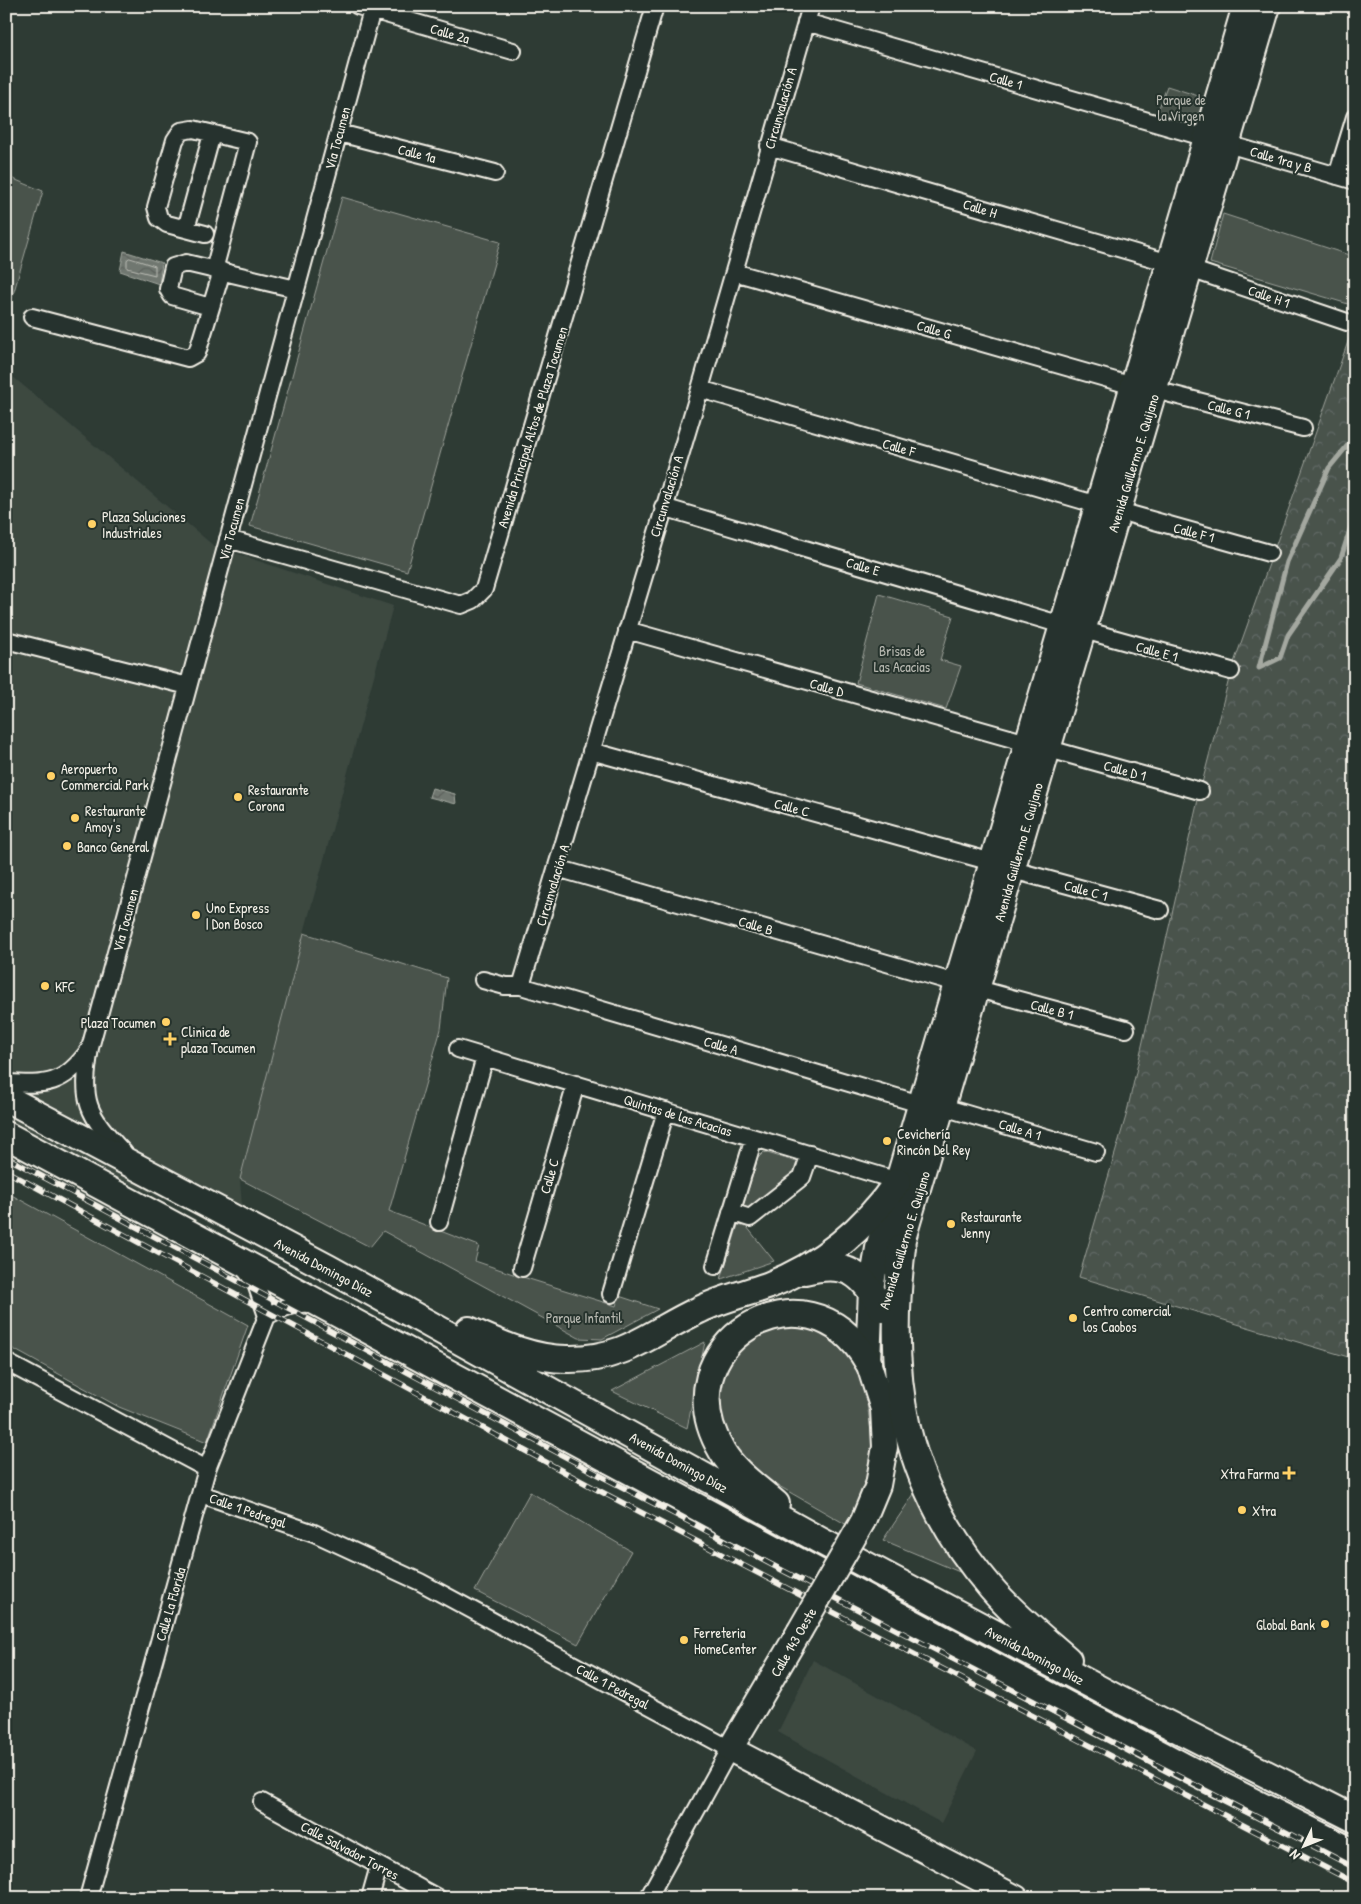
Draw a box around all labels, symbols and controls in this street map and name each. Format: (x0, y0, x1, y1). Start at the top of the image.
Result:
street label: Calle 2a (428, 18, 472, 48)
street label: Circunvalación A (759, 65, 801, 151)
street label: Calle 1 (987, 66, 1025, 94)
park label: Parque de la Virgen (1156, 90, 1206, 126)
street label: Vía Tocumen (319, 104, 355, 172)
street label: Calle 1a (396, 139, 438, 167)
street label: Calle 1ra y B (1248, 141, 1314, 178)
street label: Calle H (961, 194, 1000, 222)
street label: Calle H 1 (1246, 280, 1292, 312)
street label: Calle G (915, 315, 954, 343)
street label: Avenida Principal Altos de Plaza Tocumen (492, 324, 573, 530)
street label: Avenida Guillermo E. Quijano (1103, 391, 1164, 535)
street label: Calle G 1 (1206, 395, 1252, 423)
street label: Calle F (880, 433, 918, 461)
street label: Circunvalación A (645, 453, 687, 539)
street label: Vía Tocumen (213, 495, 249, 563)
place label: Plaza Soluciones Industriales (102, 507, 186, 542)
street label: Calle F 1 (1171, 517, 1217, 547)
marker: Plaza Soluciones Industriales (86, 518, 98, 530)
street label: Calle E (844, 552, 882, 580)
street label: Calle E 1 (1134, 636, 1180, 666)
park label: Brisas de Las Acacias (874, 641, 930, 676)
street label: Calle D (808, 673, 847, 701)
street label: Calle D 1 (1102, 755, 1148, 785)
place label: Aeropuerto Commercial Park (61, 759, 149, 794)
marker: Aeropuerto Commercial Park (45, 770, 57, 782)
place label: Restaurante Corona (248, 780, 309, 815)
street label: Avenida Guillermo E. Quijano (989, 780, 1048, 924)
marker: Restaurante Corona (232, 791, 244, 803)
street label: Calle C (772, 793, 812, 821)
place label: Restaurante Amoy's (85, 801, 146, 837)
marker: Restaurante Amoy's (69, 812, 81, 824)
place label: Banco General (77, 837, 149, 856)
marker: Banco General (61, 840, 73, 852)
street label: Circunvalación A (531, 842, 573, 928)
street label: Calle C 1 (1062, 875, 1110, 905)
street label: Vía Tocumen (107, 886, 143, 954)
place label: Uno Express | Don Bosco (206, 898, 269, 933)
marker: Uno Express | Don Bosco (190, 909, 202, 921)
street label: Calle B (737, 911, 775, 939)
place label: KFC (55, 977, 76, 996)
marker: KFC (39, 980, 51, 992)
street label: Calle B 1 (1029, 994, 1075, 1024)
place label: Plaza Tocumen (81, 1013, 156, 1032)
marker: Plaza Tocumen (160, 1016, 172, 1028)
place label: Clinica de plaza Tocumen (181, 1022, 256, 1058)
street label: Calle A (702, 1031, 741, 1059)
marker: Clinica de plaza Tocumen (163, 1032, 177, 1046)
street label: Quintas de las Acacias (621, 1089, 735, 1141)
street label: Calle A 1 (997, 1114, 1043, 1144)
place label: Cevichería Rincón Del Rey (897, 1124, 971, 1160)
marker: Cevichería Rincón Del Rey (881, 1135, 893, 1147)
street label: Calle C (535, 1156, 563, 1196)
street label: Avenida Guillermo E. Quijano (874, 1168, 935, 1312)
place label: Restaurante Jenny (961, 1207, 1022, 1243)
marker: Restaurante Jenny (945, 1218, 957, 1230)
street label: Avenida Domingo Díaz (271, 1233, 377, 1302)
place label: Centro comercial los Caobos (1083, 1301, 1171, 1336)
park label: Parque Infantil (546, 1308, 623, 1328)
marker: Centro comercial los Caobos (1067, 1312, 1079, 1324)
street label: Avenida Domingo Díaz (626, 1427, 731, 1498)
place label: Xtra Farma (1221, 1464, 1280, 1483)
marker: Xtra Farma (1283, 1467, 1295, 1479)
street label: Calle 1 Pedregal (207, 1488, 289, 1533)
place label: Xtra (1252, 1501, 1277, 1520)
marker: Xtra (1236, 1504, 1248, 1516)
street label: Calle La Florida (150, 1564, 190, 1643)
street label: Calle 143 Oeste (766, 1604, 821, 1680)
place label: Global Bank (1256, 1615, 1315, 1634)
marker: Global Bank (1319, 1618, 1331, 1630)
street label: Avenida Domingo Díaz (982, 1621, 1088, 1690)
place label: Ferreteria HomeCenter (693, 1623, 757, 1658)
marker: Ferreteria HomeCenter (678, 1634, 690, 1646)
street label: Calle 1 Pedregal (573, 1659, 653, 1714)
street label: Calle Salvador Torres (298, 1816, 402, 1884)
north arrow (1278, 1822, 1328, 1872)
text: N (1284, 1846, 1304, 1864)

